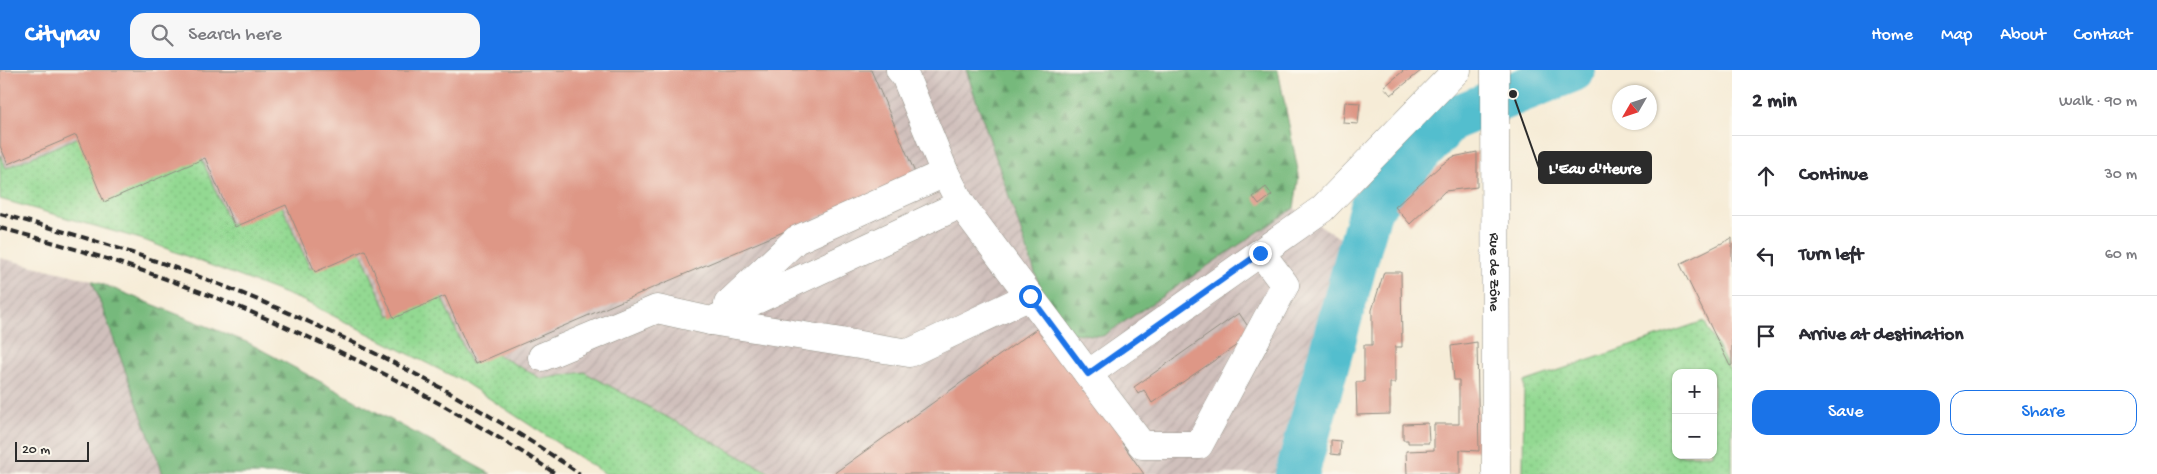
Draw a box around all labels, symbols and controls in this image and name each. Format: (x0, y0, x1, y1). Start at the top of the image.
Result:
search box (130, 13, 480, 58)
text: Citynav (25, 21, 100, 50)
icon: search (148, 21, 176, 49)
text: Search here (188, 24, 282, 47)
text: Home (1871, 25, 1913, 46)
text: Map (1941, 25, 1972, 46)
text: About (2000, 25, 2046, 46)
text: Contact (2074, 25, 2132, 46)
north arrow (1612, 85, 1657, 130)
text: 2 min (1752, 90, 1797, 115)
text: Walk · 90 m (2059, 93, 2137, 112)
callout: L'Eau d'Heure (1539, 152, 1651, 183)
text: L'Eau d'Heure (1549, 161, 1642, 180)
icon: ahead (1752, 162, 1780, 190)
text: Continue (1799, 164, 1868, 187)
text: 30 m (2104, 166, 2137, 185)
street label: Rue de Zône (1484, 233, 1503, 312)
route end (1249, 242, 1272, 265)
icon: left (1752, 242, 1780, 270)
text: Turn left (1799, 244, 1863, 267)
text: 60 m (2105, 246, 2137, 265)
route start (1019, 285, 1042, 308)
icon: arrive (1752, 322, 1780, 350)
text: Arrive at destination (1799, 324, 1963, 347)
map controls (1672, 369, 1717, 459)
button: + (1672, 369, 1717, 414)
button: Save (1752, 390, 1940, 435)
button: Share (1950, 390, 2137, 435)
button: − (1672, 414, 1717, 459)
scale bar (15, 439, 89, 462)
text: 20 m (22, 442, 50, 459)

